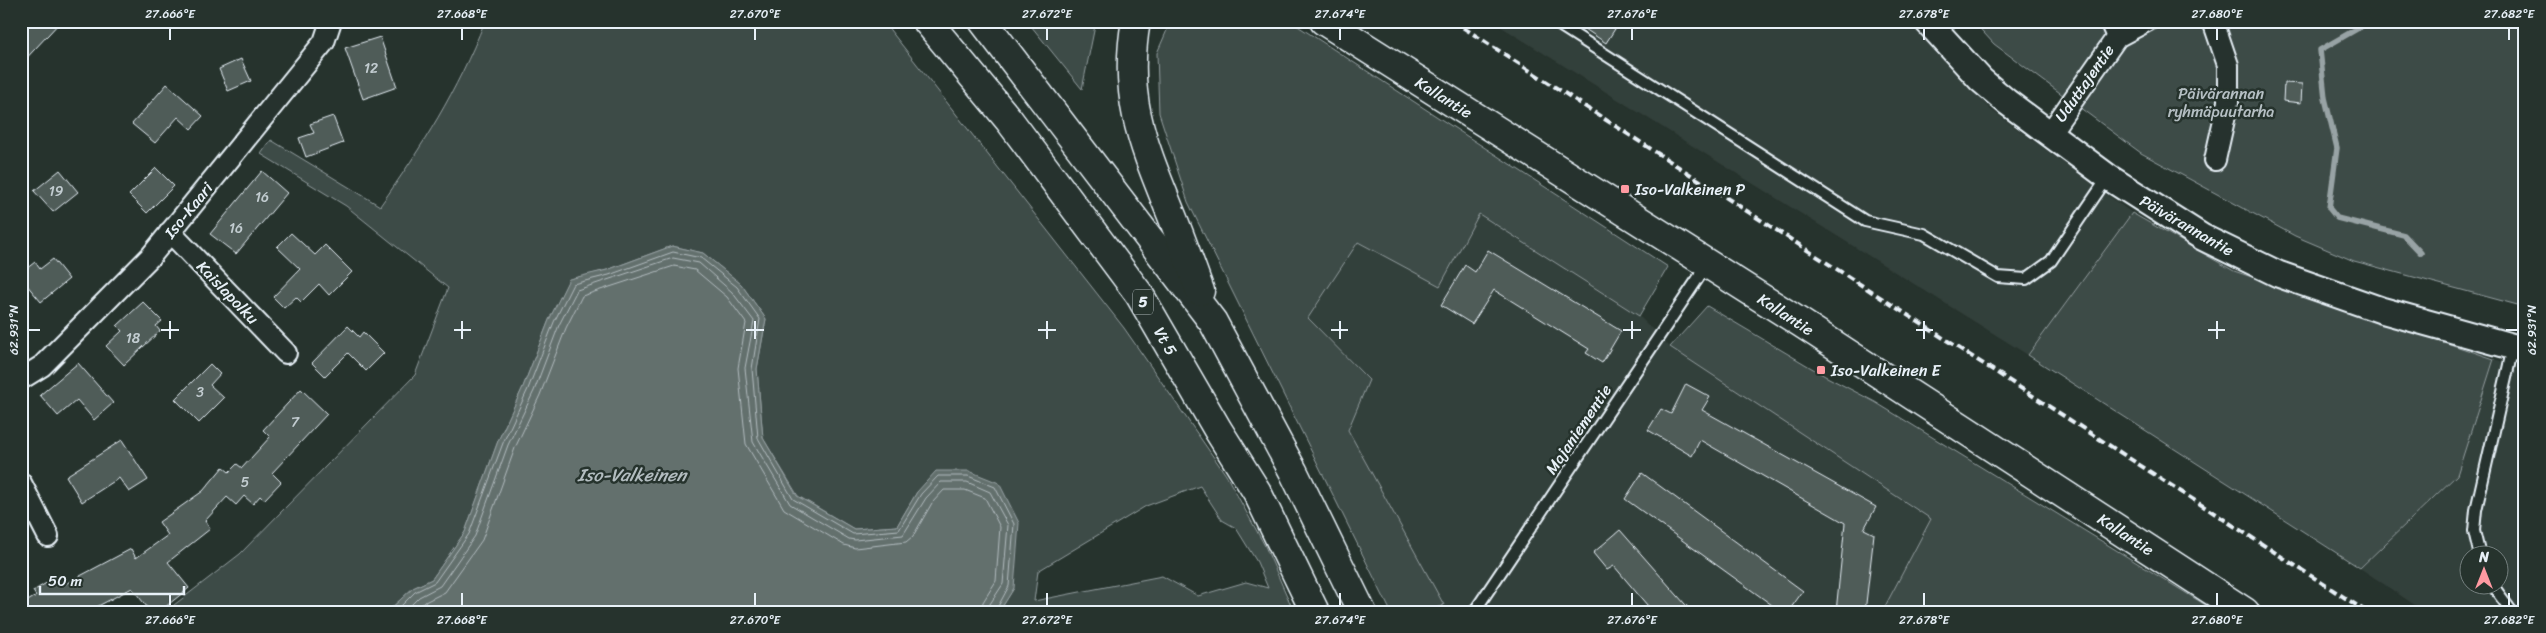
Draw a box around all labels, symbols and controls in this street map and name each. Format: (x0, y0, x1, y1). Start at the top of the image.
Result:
text: 27.666°E (145, 3, 196, 25)
text: 27.668°E (437, 3, 488, 25)
text: 27.670°E (730, 3, 782, 25)
text: 27.672°E (1022, 3, 1073, 25)
text: 27.674°E (1315, 3, 1367, 25)
text: 27.676°E (1607, 3, 1658, 25)
text: 27.678°E (1899, 3, 1950, 25)
text: 27.680°E (2192, 3, 2244, 25)
text: 27.682°E (2484, 3, 2535, 25)
street label: Uduttajentie (2047, 38, 2122, 129)
house number: 12 (364, 56, 378, 81)
street label: Kallantie (1409, 68, 1478, 126)
park label: Päivärannan ryhmäpuutarha (2168, 79, 2274, 126)
street label: Iso-Kaari (156, 175, 221, 246)
place label: Iso-Valkeinen P (1634, 175, 1745, 204)
house number: 19 (49, 179, 64, 204)
marker: Iso-Valkeinen P (1619, 183, 1631, 195)
house number: 16 (255, 185, 269, 210)
street label: Päivärannantie (2134, 187, 2240, 264)
house number: 16 (229, 216, 243, 241)
street label: Kaislapolku (189, 253, 266, 332)
street label: Kallantie (1751, 285, 1820, 344)
road number: 5 (1133, 290, 1153, 314)
text: 62.931°N (3, 304, 25, 355)
text: 62.931°N (2521, 304, 2543, 355)
street label: Vt 5 (1146, 321, 1186, 361)
house number: 18 (126, 326, 141, 351)
place label: Iso-Valkeinen E (1830, 356, 1941, 385)
marker: Iso-Valkeinen E (1815, 364, 1827, 376)
street label: Majaniementie (1537, 378, 1620, 481)
house number: 3 (196, 380, 204, 405)
house number: 7 (291, 410, 300, 435)
water label: Iso-Valkeinen (577, 459, 688, 491)
house number: 5 (241, 470, 250, 495)
street label: Kallantie (2091, 505, 2160, 564)
text: N (2478, 545, 2489, 570)
north arrow (2458, 546, 2508, 596)
scale bar (40, 563, 184, 595)
text: 50 m (48, 568, 83, 594)
text: 27.666°E (145, 609, 196, 631)
text: 27.668°E (437, 609, 488, 631)
text: 27.670°E (730, 609, 782, 631)
text: 27.672°E (1022, 609, 1073, 631)
text: 27.674°E (1315, 609, 1367, 631)
text: 27.676°E (1607, 609, 1658, 631)
text: 27.678°E (1899, 609, 1950, 631)
text: 27.680°E (2192, 609, 2244, 631)
text: 27.682°E (2484, 609, 2535, 631)

